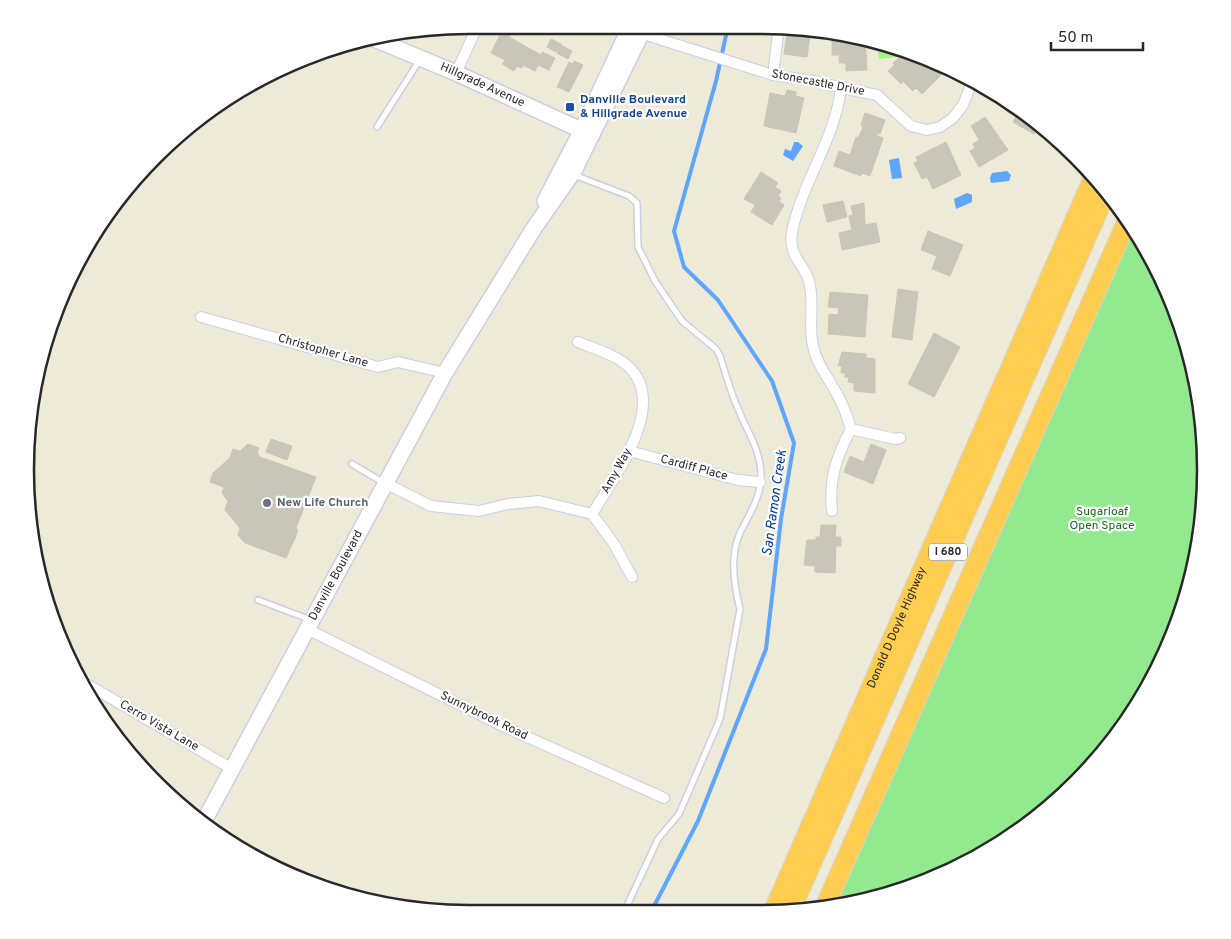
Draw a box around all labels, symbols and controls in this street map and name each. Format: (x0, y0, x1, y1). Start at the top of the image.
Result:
scale bar (1051, 20, 1144, 52)
text: 50 m (1058, 29, 1093, 48)
street label: Hillgrade Avenue (438, 59, 527, 111)
street label: Stonecastle Drive (770, 66, 866, 100)
place label: Danville Boulevard & Hillgrade Avenue (580, 92, 688, 122)
marker: Danville Boulevard & Hillgrade Avenue (564, 101, 576, 113)
street label: Christopher Lane (276, 330, 370, 372)
street label: Amy Way (598, 445, 636, 497)
water label: San Ramon Creek (759, 448, 791, 557)
street label: Cardiff Place (659, 451, 729, 485)
place label: New Life Church (277, 495, 368, 511)
marker: New Life Church (261, 497, 273, 509)
park label: Sugarloaf Open Space (1069, 504, 1135, 534)
street label: Danville Boulevard (305, 528, 367, 623)
road number: I 680 (929, 544, 967, 560)
street label: Donald D Doyle Highway (864, 564, 931, 691)
street label: Sunnybrook Road (438, 688, 530, 744)
street label: Cerro Vista Lane (116, 697, 202, 755)

